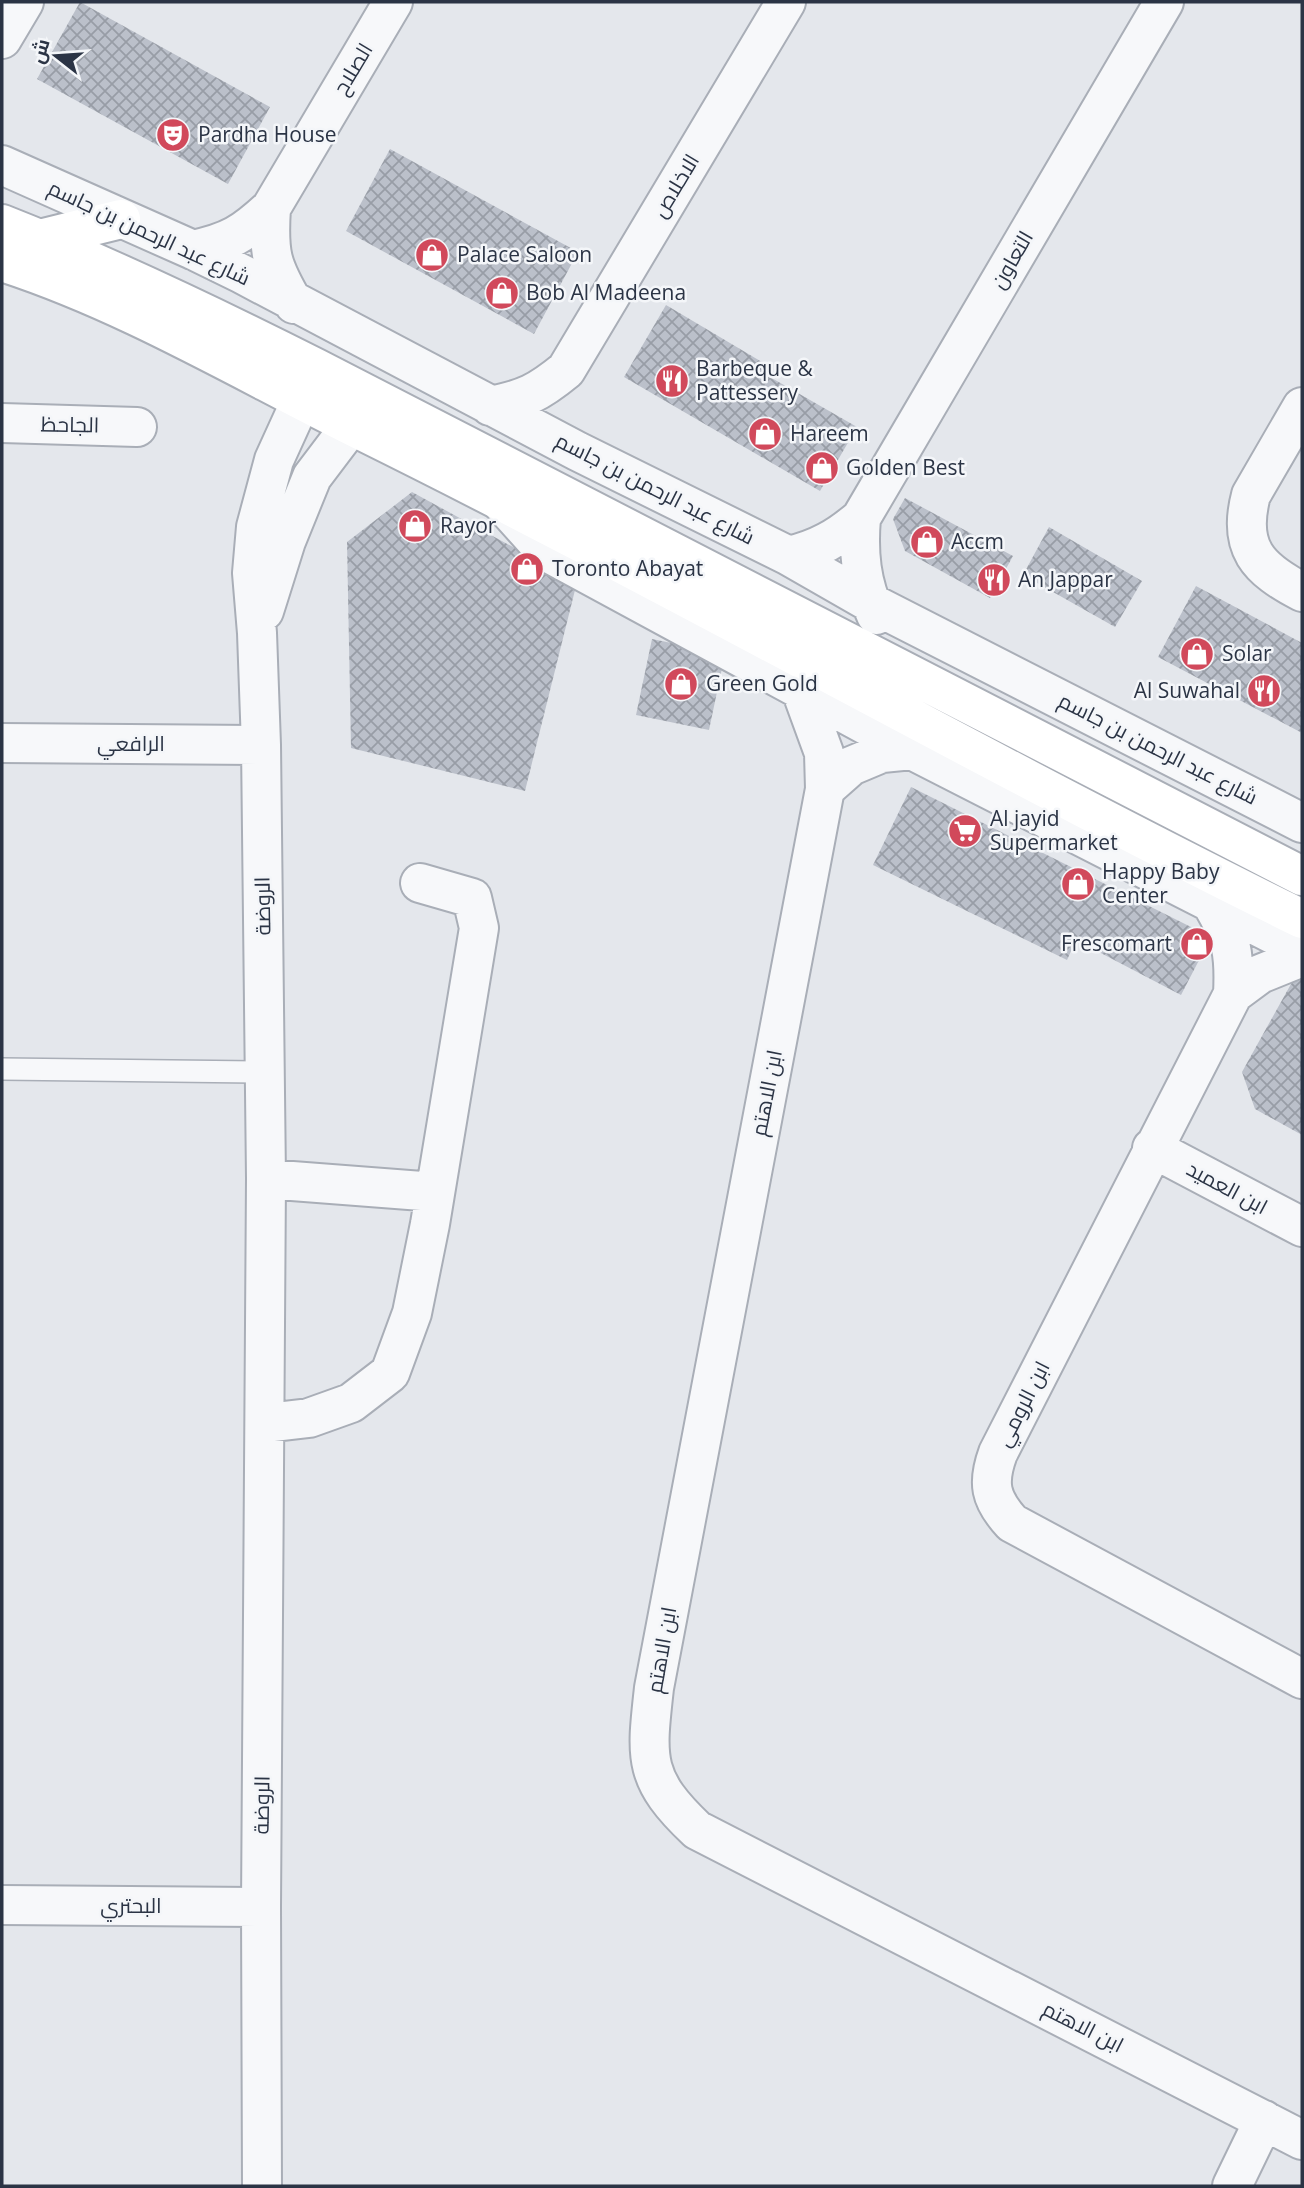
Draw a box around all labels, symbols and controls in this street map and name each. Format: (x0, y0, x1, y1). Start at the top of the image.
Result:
north arrow (21, 21, 91, 91)
text: ش (24, 36, 56, 66)
street label: الصلاح (326, 37, 379, 100)
theatre icon: Pardha House (154, 116, 192, 154)
place label: Pardha House (198, 120, 337, 148)
street label: الاخلاص (645, 148, 705, 223)
street label: شارع عبد الرحمن بن جاسم (43, 173, 255, 292)
street label: التعاون (983, 225, 1039, 294)
shop icon: Palace Saloon (413, 236, 451, 274)
place label: Palace Saloon (457, 240, 592, 268)
shop icon: Bob Al Madeena (483, 274, 521, 312)
place label: Bob Al Madeena (526, 278, 686, 306)
place label: Barbeque & Pattessery (696, 354, 813, 406)
restaurant icon: Barbeque & Pattessery (653, 362, 691, 400)
street label: الجاحظ (40, 409, 100, 439)
shop icon: Hareem (746, 415, 784, 453)
place label: Hareem (790, 419, 869, 447)
street label: شارع عبد الرحمن بن جاسم (551, 426, 760, 551)
shop icon: Golden Best (803, 449, 841, 487)
place label: Golden Best (846, 453, 965, 481)
shop icon: Rayor (396, 507, 434, 545)
place label: Rayor (440, 511, 497, 539)
shop icon: Accm (908, 523, 946, 561)
place label: Accm (951, 527, 1004, 555)
shop icon: Toronto Abayat (508, 550, 546, 588)
place label: Toronto Abayat (552, 554, 703, 582)
restaurant icon: An Jappar (975, 561, 1013, 599)
place label: An Jappar (1018, 565, 1113, 593)
shop icon: Solar (1178, 635, 1216, 673)
place label: Solar (1222, 639, 1272, 667)
shop icon: Green Gold (662, 665, 700, 703)
place label: Green Gold (706, 669, 818, 697)
restaurant icon: Al Suwahal (1245, 672, 1283, 710)
place label: Al Suwahal (1134, 676, 1240, 704)
street label: شارع عبد الرحمن بن جاسم (1054, 686, 1263, 811)
street label: الرافعي (97, 729, 165, 760)
place label: Al jayid Supermarket (990, 804, 1118, 856)
supermarket icon: Al jayid Supermarket (946, 812, 984, 850)
place label: Happy Baby Center (1102, 857, 1220, 909)
shop icon: Happy Baby Center (1059, 865, 1097, 903)
street label: الروضة (247, 877, 277, 936)
shop icon: Frescomart (1178, 925, 1216, 963)
place label: Frescomart (1061, 929, 1172, 957)
street label: ابن الاهتم (744, 1047, 789, 1139)
street label: ابن العميد (1182, 1154, 1273, 1220)
street label: ابن الرومي (989, 1356, 1058, 1453)
street label: ابن الاهتم (640, 1604, 683, 1695)
street label: الروضة (246, 1775, 276, 1834)
street label: البحتري (100, 1891, 162, 1922)
street label: ابن الاهتم (1038, 1994, 1129, 2059)

